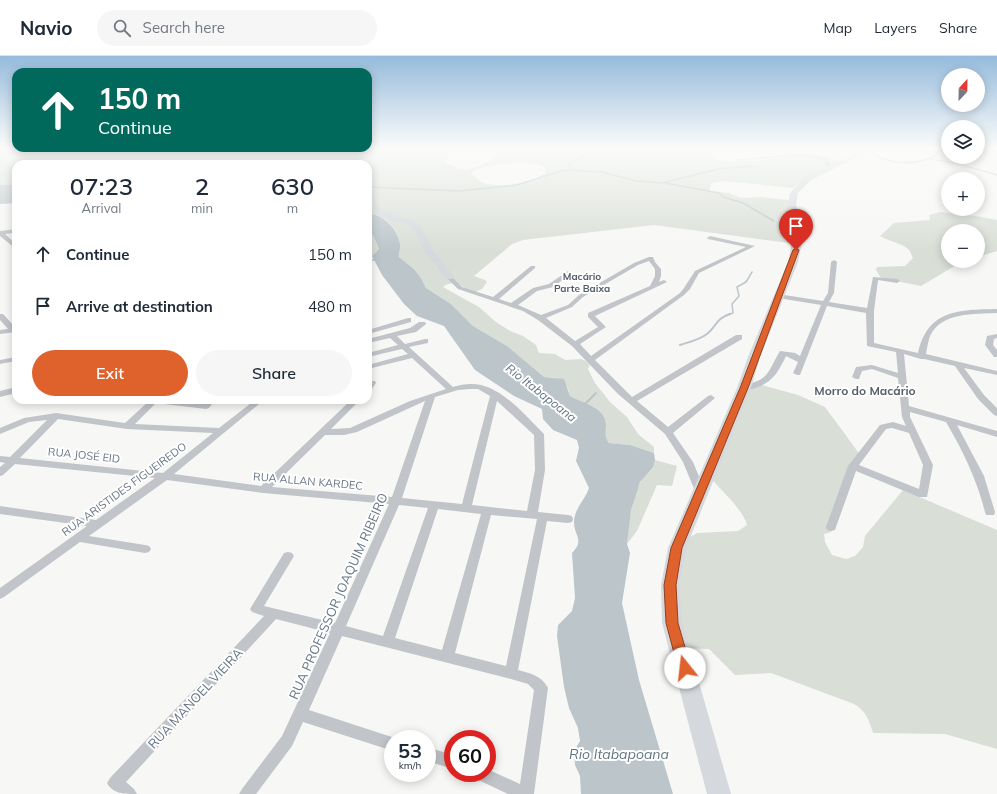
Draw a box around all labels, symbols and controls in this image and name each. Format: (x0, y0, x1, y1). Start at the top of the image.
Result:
search box (97, 10, 377, 46)
text: Navio (20, 16, 73, 40)
icon: search (111, 17, 133, 39)
text: Search here (143, 18, 225, 37)
text: Map (823, 19, 852, 37)
text: Layers (874, 19, 917, 37)
text: Share (939, 19, 977, 37)
north arrow (941, 68, 985, 112)
map controls (941, 68, 985, 268)
text: 150 m (98, 81, 181, 116)
icon: ahead (32, 84, 84, 136)
text: Continue (98, 116, 172, 139)
button: layers (941, 120, 985, 164)
text: 07:23 (70, 171, 133, 201)
text: 2 (195, 171, 209, 201)
text: 630 (271, 171, 314, 201)
button: + (941, 172, 985, 216)
text: Arrival (82, 200, 121, 216)
text: min (191, 200, 213, 216)
text: m (287, 200, 298, 216)
pin (779, 209, 813, 250)
icon: arrive (785, 215, 807, 237)
button: − (941, 224, 985, 268)
icon: ahead (32, 243, 54, 265)
text: Continue (66, 245, 129, 264)
text: 150 m (308, 245, 352, 264)
district label: Macário Parte Baixa (554, 270, 610, 295)
icon: arrive (32, 295, 54, 317)
text: Arrive at destination (66, 297, 213, 316)
text: 480 m (308, 297, 352, 316)
button: Exit (32, 350, 188, 396)
button: Share (196, 350, 352, 396)
water label: Rio Itabapoana (503, 360, 580, 425)
district label: Morro do Macário (814, 383, 916, 398)
street label: RUA ARISTIDES FIGUEIREDO (59, 439, 189, 539)
street label: RUA JOSÉ EID (47, 444, 121, 466)
street label: RUA ALLAN KARDEC (253, 469, 363, 493)
street label: RUA PROFESSOR JOAQUIM RIBEIRO (285, 490, 391, 702)
street label: RUA MANOEL VIEIRA (144, 644, 246, 752)
position arrow (664, 647, 706, 689)
speed limit sign: 60 (444, 730, 496, 782)
text: 53 (398, 738, 422, 763)
water label: Rio Itabapoana (569, 745, 669, 763)
text: km/h (399, 759, 421, 772)

